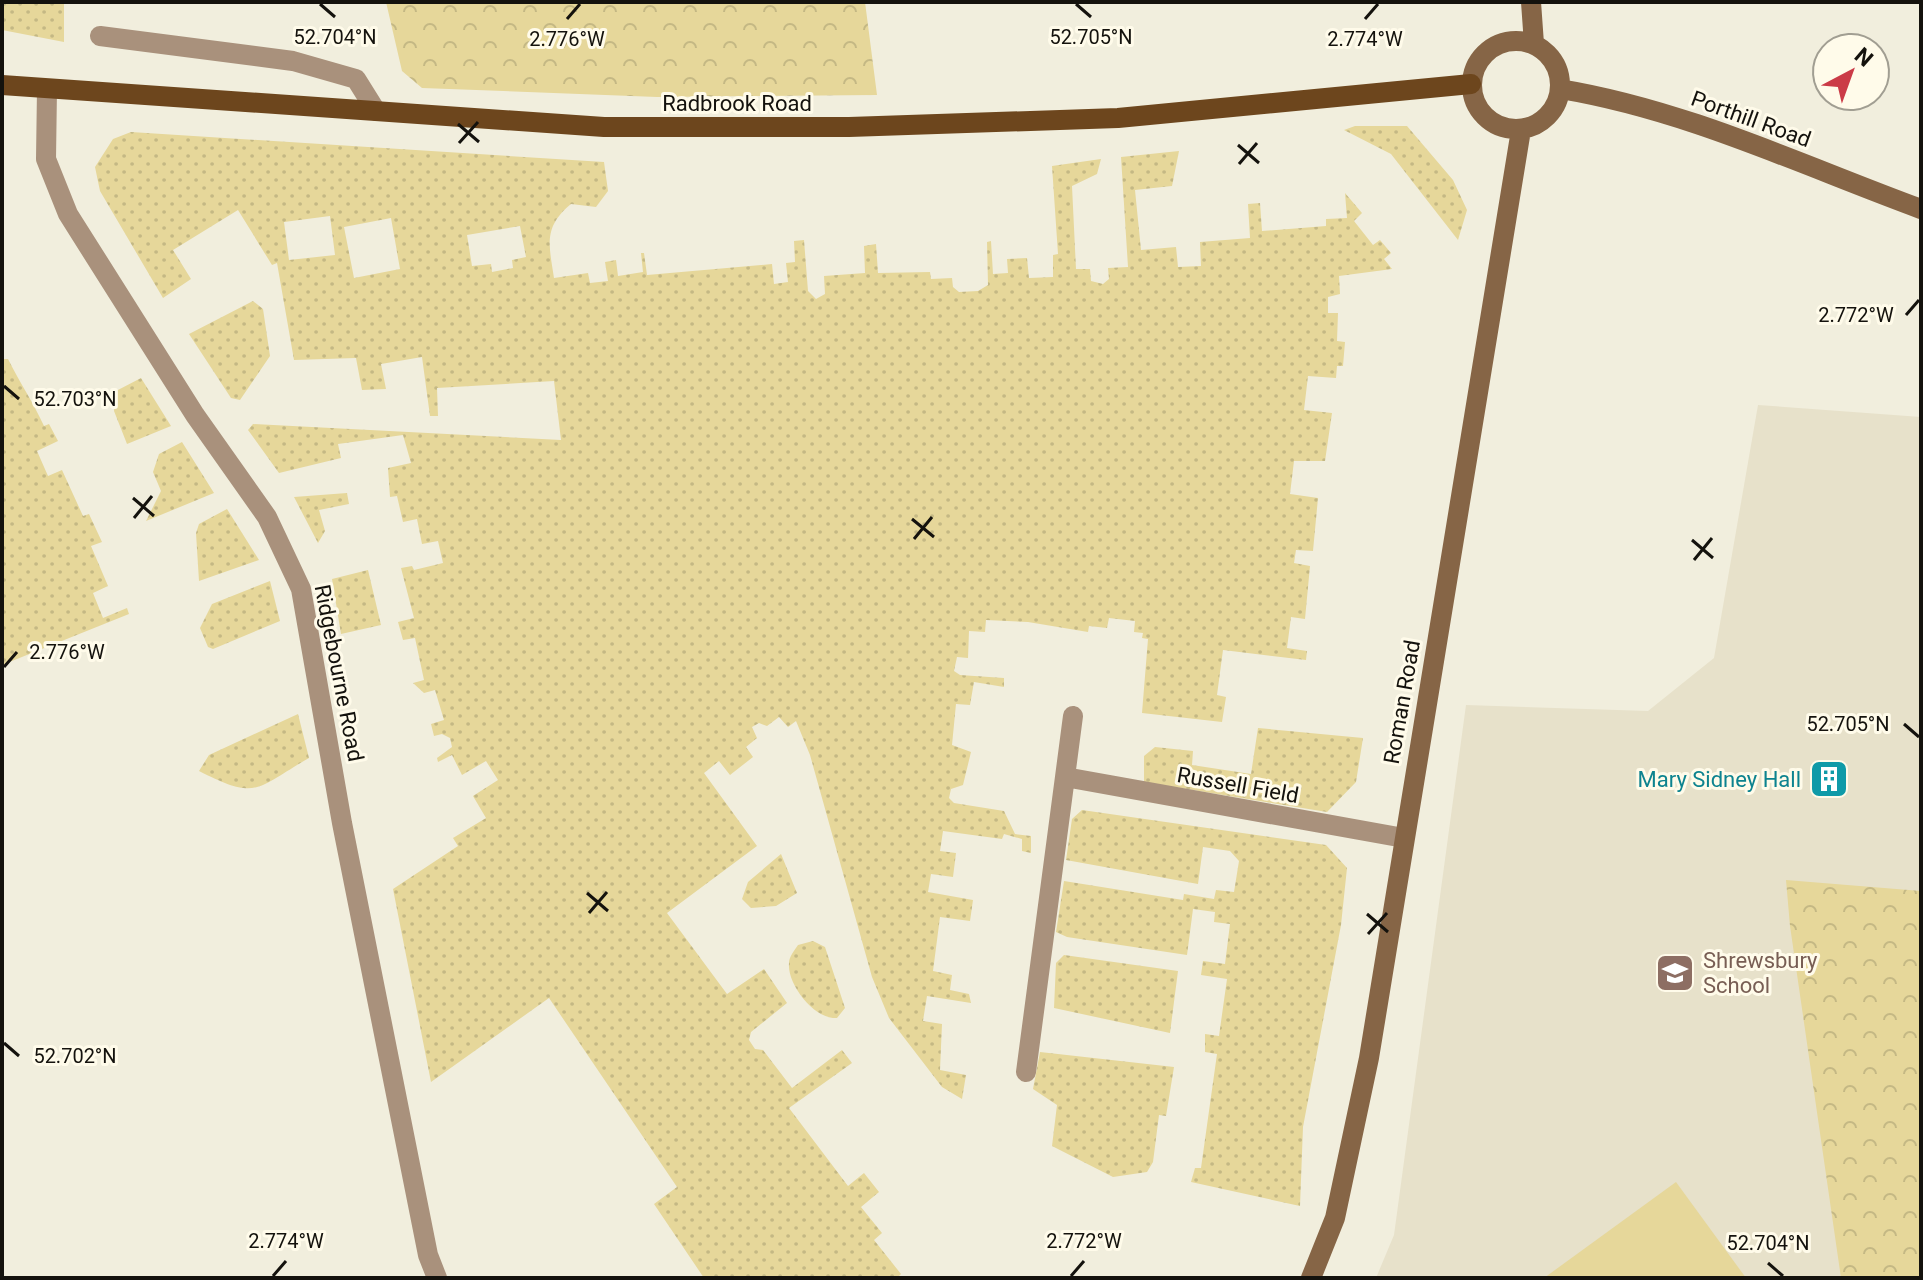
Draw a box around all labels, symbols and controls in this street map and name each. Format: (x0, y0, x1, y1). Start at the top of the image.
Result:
text: 52.704°N (293, 25, 377, 49)
text: 52.705°N (1049, 25, 1133, 49)
text: 2.776°W (529, 27, 605, 51)
text: 2.774°W (1327, 27, 1403, 51)
north arrow (1811, 32, 1891, 112)
text: N (1850, 43, 1878, 72)
street label: Porthill Road (1688, 86, 1814, 152)
street label: Radbrook Road (662, 91, 812, 116)
text: 2.772°W (1818, 303, 1894, 327)
text: 52.703°N (33, 387, 117, 411)
street label: Ridgebourne Road (310, 582, 368, 764)
street label: Roman Road (1379, 638, 1425, 766)
text: 2.776°W (29, 640, 105, 664)
text: 52.705°N (1806, 712, 1890, 736)
building icon: Mary Sidney Hall (1808, 758, 1850, 800)
street label: Russell Field (1175, 762, 1301, 808)
place label: Mary Sidney Hall (1638, 767, 1801, 792)
place label: Shrewsbury School (1703, 948, 1818, 998)
school or university icon: Shrewsbury School (1654, 952, 1696, 994)
text: 52.702°N (33, 1044, 117, 1068)
text: 2.774°W (248, 1229, 324, 1253)
text: 2.772°W (1046, 1229, 1122, 1253)
text: 52.704°N (1726, 1231, 1810, 1255)

